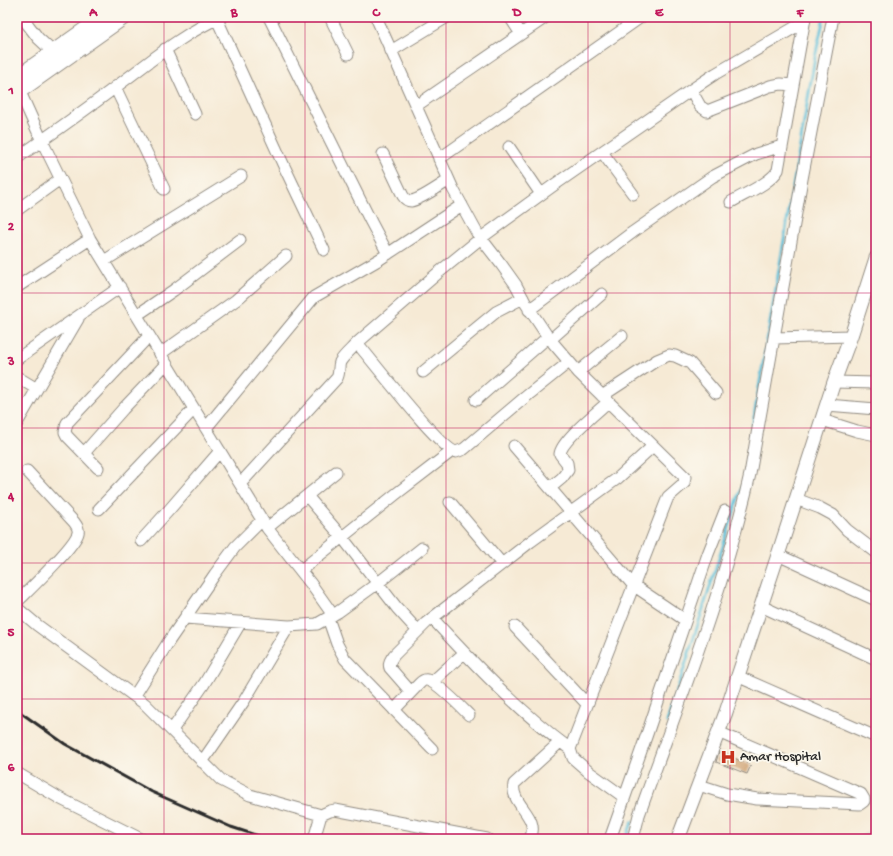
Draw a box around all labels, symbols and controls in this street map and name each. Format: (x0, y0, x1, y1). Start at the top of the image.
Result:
text: A (88, 6, 98, 21)
text: B (230, 6, 239, 21)
text: C (371, 6, 381, 21)
text: D (512, 6, 522, 21)
text: E (655, 6, 664, 21)
text: F (796, 6, 805, 21)
text: 1 (7, 84, 14, 99)
text: 2 (8, 220, 15, 235)
text: 3 (7, 355, 15, 370)
text: 4 (7, 490, 15, 505)
text: 5 (8, 626, 15, 641)
hospital icon: Amar Hospital (719, 748, 737, 766)
place label: Amar Hospital (740, 749, 821, 766)
text: 6 (8, 761, 15, 776)

